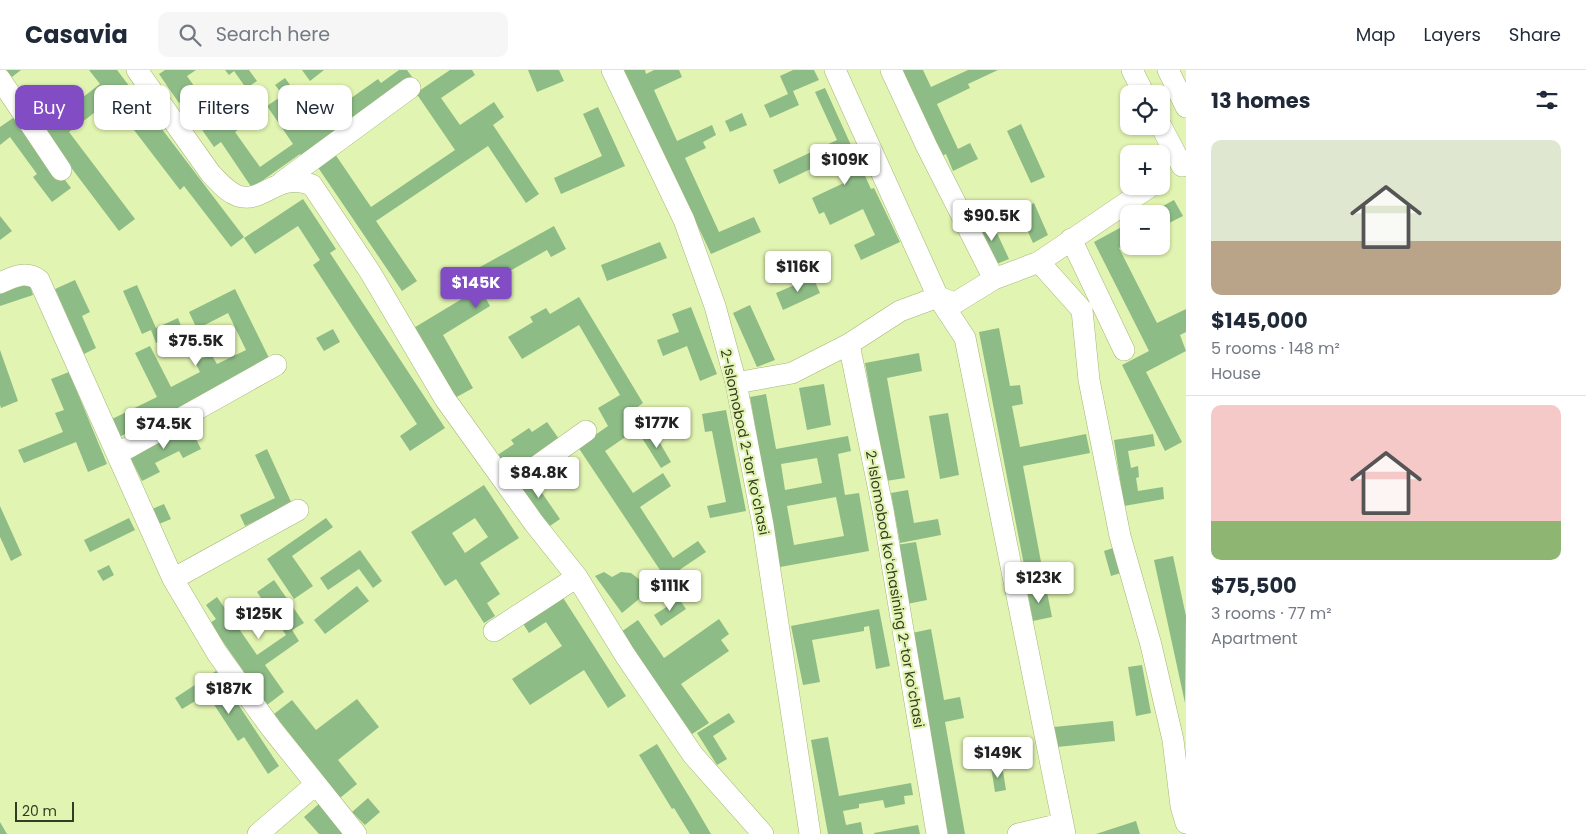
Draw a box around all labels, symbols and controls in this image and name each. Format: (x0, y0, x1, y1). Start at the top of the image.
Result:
search box (158, 12, 508, 57)
text: Casavia (25, 18, 128, 51)
icon: search (176, 21, 204, 49)
text: Search here (216, 21, 330, 48)
text: Map (1356, 22, 1396, 47)
text: Layers (1424, 22, 1481, 47)
text: Share (1509, 22, 1561, 47)
chip: Buy (15, 85, 84, 130)
chip: Rent (94, 85, 170, 130)
chip: Filters (180, 85, 268, 130)
chip: New (278, 85, 352, 130)
map controls (1120, 85, 1170, 255)
button: locate (1120, 85, 1170, 135)
text: 13 homes (1211, 86, 1310, 115)
icon: filters (1533, 86, 1561, 114)
pin: $109K (810, 144, 880, 186)
button: + (1120, 145, 1170, 195)
text: $109K (821, 148, 869, 171)
icon: home (1341, 172, 1431, 262)
pin: $90.5K (951, 200, 1033, 242)
text: $90.5K (964, 204, 1020, 227)
button: − (1120, 205, 1170, 255)
pin: $116K (763, 250, 833, 293)
text: $116K (776, 255, 820, 278)
pin: $145K (441, 266, 511, 309)
text: $145K (452, 271, 500, 294)
text: $145,000 (1211, 306, 1308, 335)
pin: $75.5K (155, 324, 237, 367)
text: $75.5K (168, 329, 224, 352)
text: 5 rooms · 148 m² (1211, 337, 1340, 360)
street label: 2-Islomobod 2-tor koʻchasi (716, 347, 774, 537)
text: House (1211, 362, 1261, 385)
pin: $177K (622, 406, 692, 449)
pin: $74.5K (123, 408, 205, 450)
text: $177K (635, 411, 679, 434)
text: $74.5K (136, 412, 192, 435)
icon: home (1341, 438, 1431, 528)
street label: 2-Islomobod koʻchasining 2-tor koʻchasi (861, 449, 929, 729)
pin: $84.8K (498, 456, 580, 499)
text: $84.8K (510, 461, 568, 484)
pin: $123K (1004, 562, 1074, 604)
text: $123K (1016, 566, 1062, 589)
pin: $111K (635, 570, 705, 612)
text: $75,500 (1211, 571, 1297, 600)
text: $111K (650, 574, 690, 597)
pin: $125K (224, 598, 294, 640)
text: $125K (235, 602, 283, 625)
text: 3 rooms · 77 m² (1211, 602, 1331, 625)
text: Apartment (1211, 627, 1298, 650)
pin: $187K (194, 672, 264, 715)
text: $187K (206, 677, 252, 700)
pin: $149K (963, 736, 1033, 779)
text: $149K (974, 741, 1022, 764)
scale bar (15, 799, 74, 822)
text: 20 m (22, 801, 57, 821)

